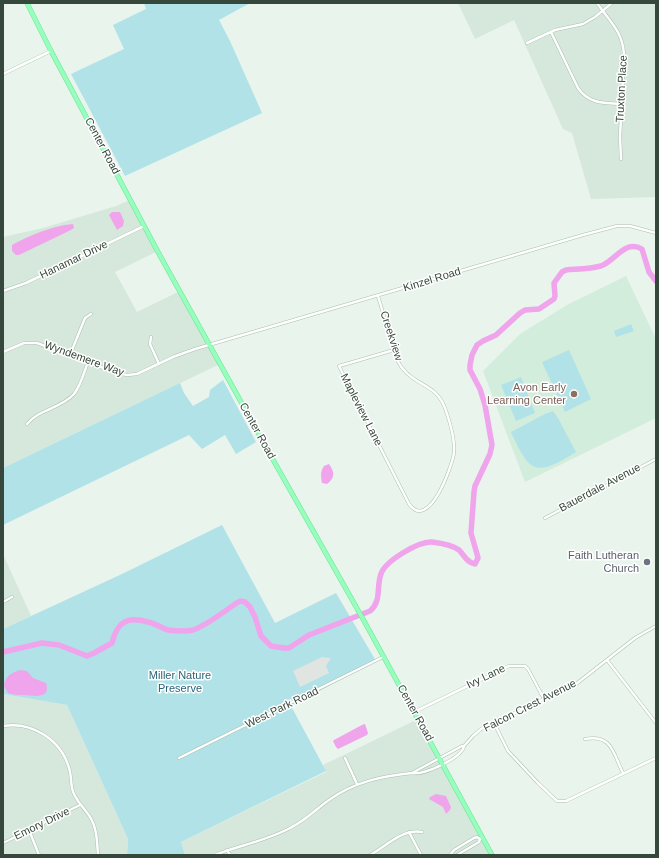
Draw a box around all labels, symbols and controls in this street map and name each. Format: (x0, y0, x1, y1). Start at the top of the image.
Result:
street label: Truxton Place (614, 55, 630, 123)
street label: Center Road (82, 115, 122, 177)
street label: Hanamar Drive (38, 238, 110, 282)
street label: Kinzel Road (402, 265, 462, 295)
street label: Creekview (377, 310, 405, 362)
street label: Wyndemere Way (42, 338, 126, 380)
street label: Mapleview Lane (337, 372, 385, 448)
place label: Avon Early Learning Center (487, 381, 566, 407)
marker: Avon Early Learning Center (569, 389, 579, 399)
street label: Center Road (236, 401, 278, 461)
street label: Bauerdale Avenue (557, 461, 643, 515)
place label: Faith Lutheran Church (568, 549, 639, 575)
marker: Faith Lutheran Church (642, 557, 652, 567)
street label: Ivy Lane (464, 662, 508, 692)
park label: Miller Nature Preserve (149, 669, 211, 695)
street label: Falcon Crest Avenue (481, 677, 579, 735)
street label: Center Road (394, 683, 436, 743)
street label: West Park Road (243, 685, 321, 731)
street label: Emory Drive (12, 805, 72, 843)

